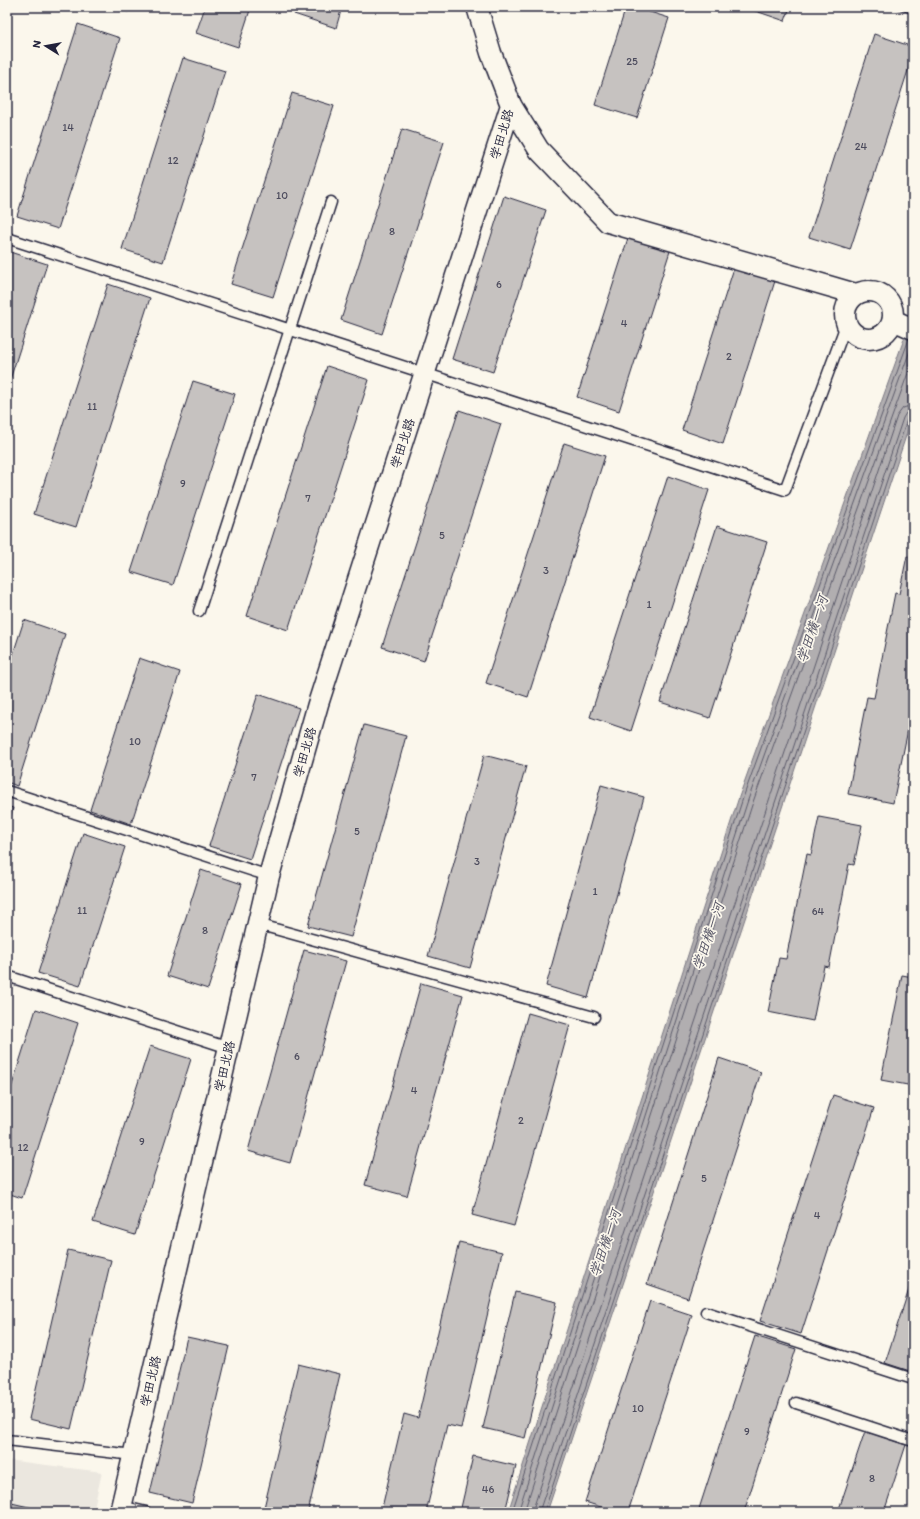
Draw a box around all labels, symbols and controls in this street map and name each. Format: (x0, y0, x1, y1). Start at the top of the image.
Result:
north arrow (26, 26, 66, 66)
text: N (30, 39, 44, 49)
house number: 25 (626, 55, 638, 68)
street label: 学田北路 (487, 107, 516, 161)
house number: 14 (62, 121, 74, 134)
house number: 24 (855, 140, 868, 153)
house number: 12 (168, 154, 179, 167)
house number: 10 (276, 189, 288, 202)
house number: 8 (389, 225, 395, 238)
house number: 6 (496, 278, 502, 291)
house number: 4 (621, 317, 628, 330)
house number: 2 (726, 350, 732, 363)
house number: 11 (87, 400, 97, 413)
street label: 学田北路 (387, 416, 418, 470)
house number: 9 (180, 477, 186, 490)
house number: 7 (305, 492, 311, 505)
house number: 5 (439, 529, 445, 542)
house number: 3 (543, 564, 549, 577)
water label: 学田横一河 (793, 591, 833, 665)
house number: 1 (646, 598, 652, 611)
street label: 学田北路 (290, 725, 319, 779)
house number: 10 (129, 735, 141, 748)
house number: 7 (251, 771, 257, 784)
house number: 5 (354, 825, 360, 838)
house number: 3 (474, 855, 480, 868)
house number: 1 (592, 885, 598, 898)
water label: 学田横一河 (689, 898, 729, 972)
house number: 11 (77, 904, 87, 917)
house number: 64 (812, 905, 825, 918)
house number: 8 (202, 924, 208, 937)
street label: 学田北路 (211, 1039, 238, 1093)
house number: 6 (294, 1050, 300, 1063)
house number: 4 (411, 1084, 418, 1097)
house number: 2 (518, 1114, 524, 1127)
house number: 9 (139, 1135, 145, 1148)
house number: 12 (18, 1141, 29, 1154)
house number: 5 (701, 1172, 707, 1185)
water label: 学田横一河 (586, 1205, 626, 1279)
house number: 4 (814, 1209, 821, 1222)
street label: 学田北路 (137, 1354, 164, 1408)
house number: 10 (632, 1402, 644, 1415)
house number: 9 (744, 1425, 750, 1438)
house number: 8 (869, 1472, 875, 1485)
house number: 46 (482, 1483, 494, 1496)

